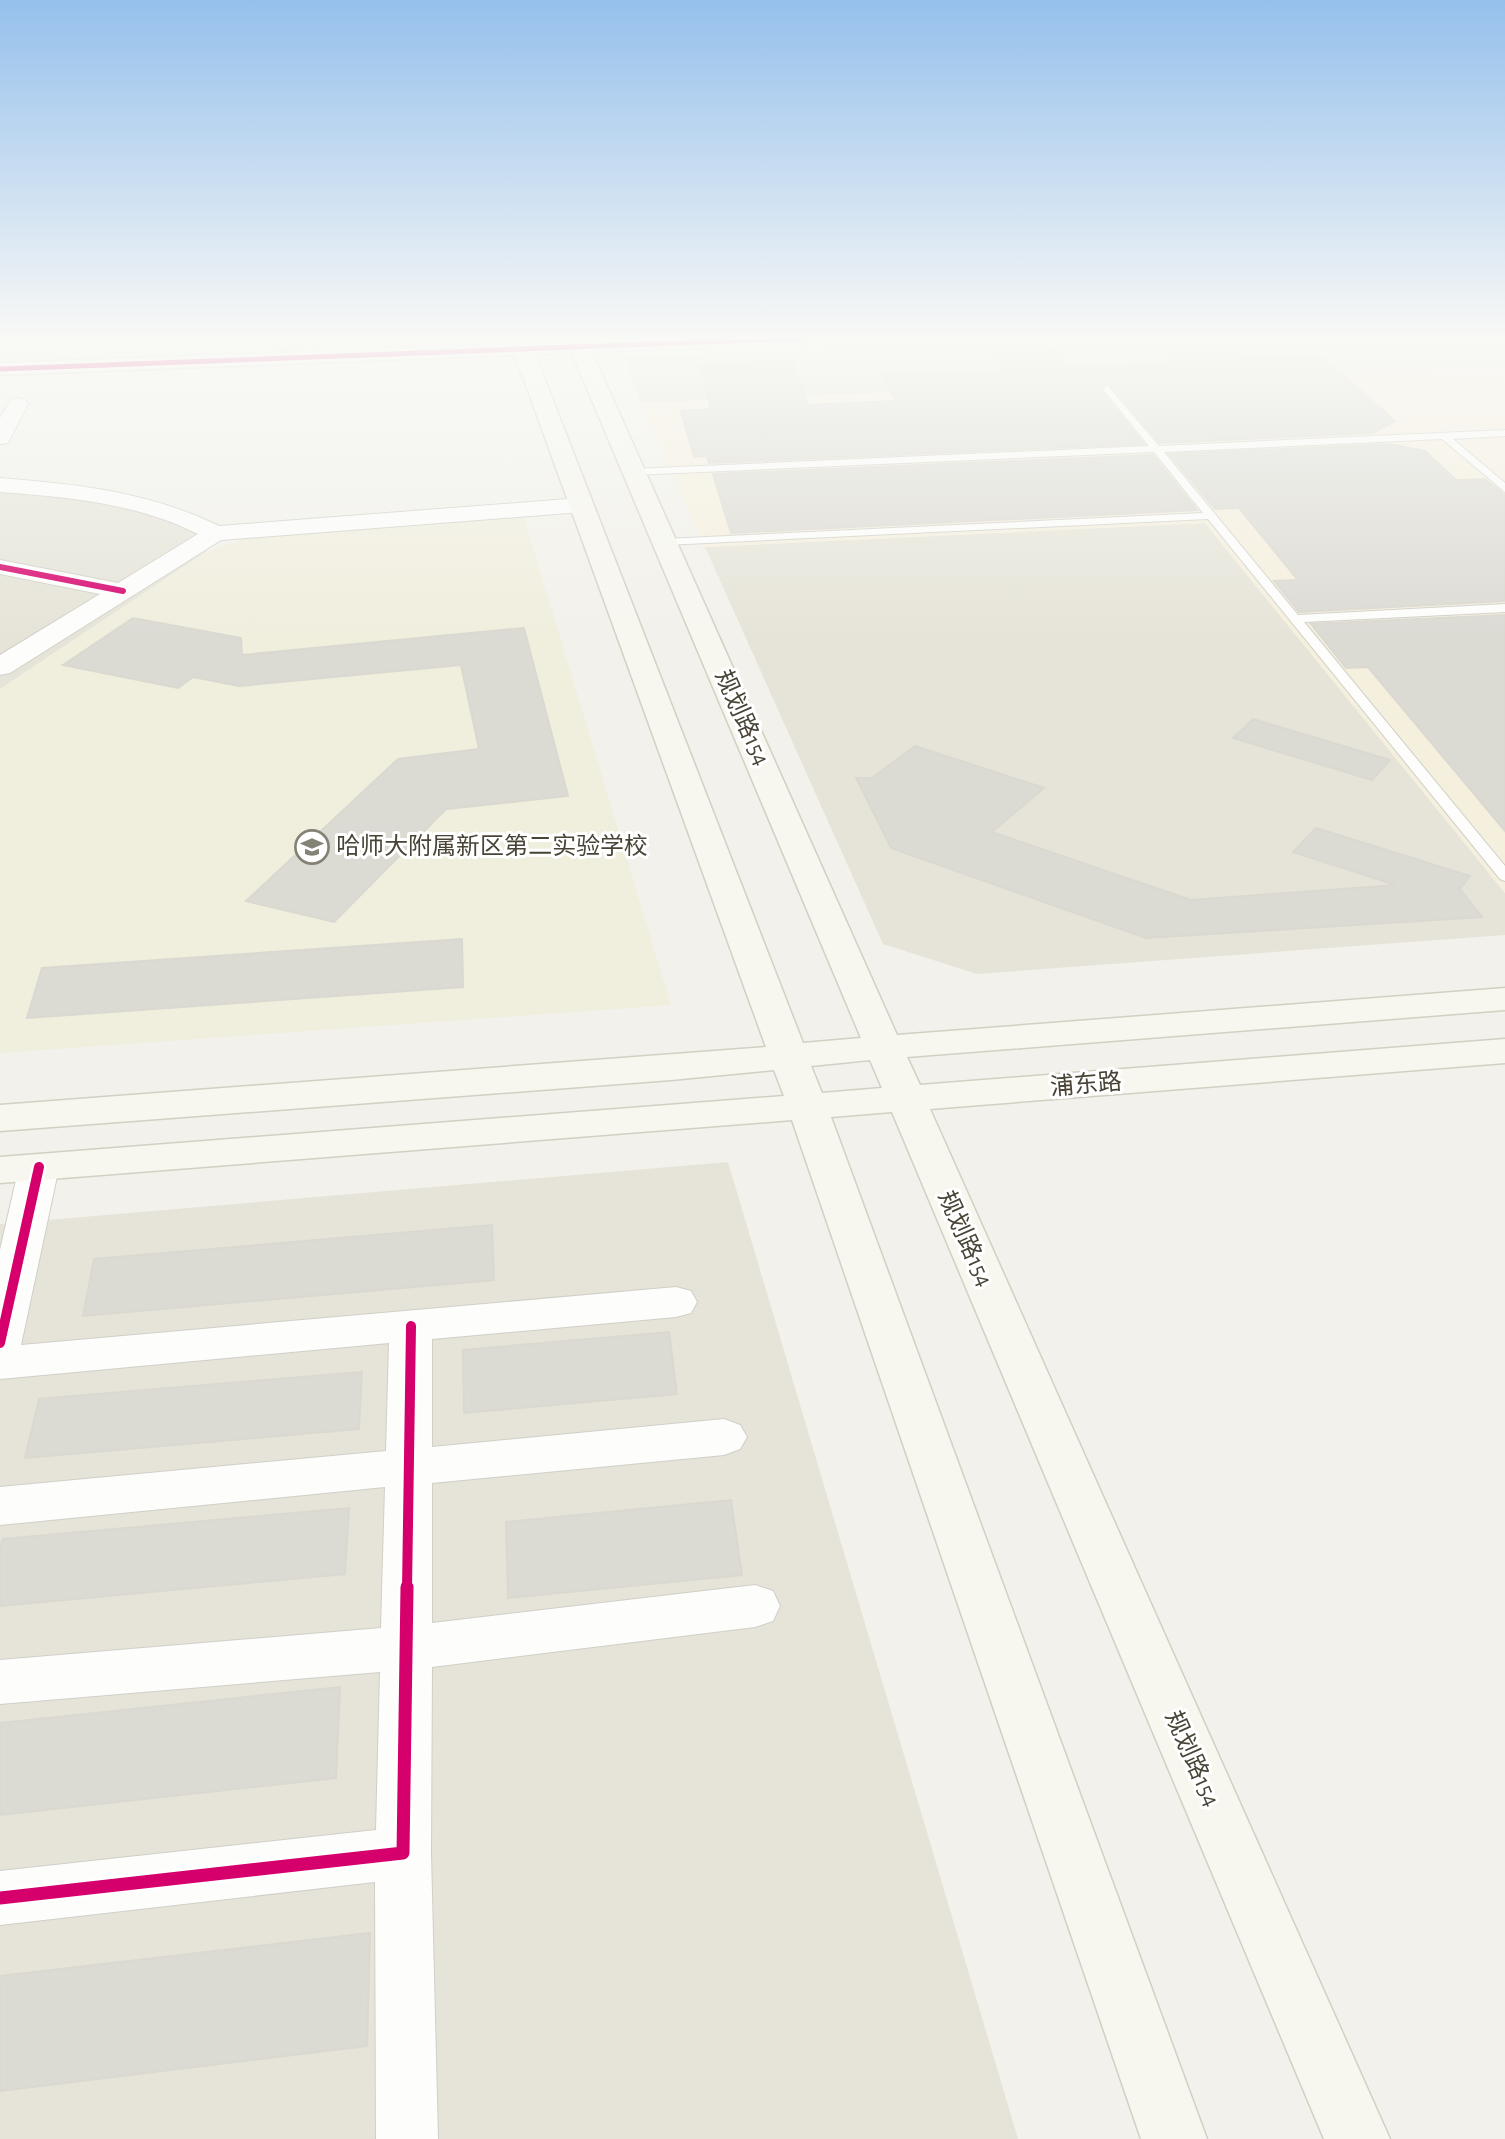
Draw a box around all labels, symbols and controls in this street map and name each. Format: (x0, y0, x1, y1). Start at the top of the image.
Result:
street label: 规划路154 (710, 666, 776, 769)
school or university icon: 哈师大附属新区第二实验学校 (293, 828, 331, 866)
place label: 哈师大附属新区第二实验学校 (336, 833, 648, 859)
street label: 浦东路 (1049, 1068, 1123, 1100)
street label: 规划路154 (933, 1187, 999, 1290)
street label: 规划路154 (1160, 1707, 1226, 1810)

